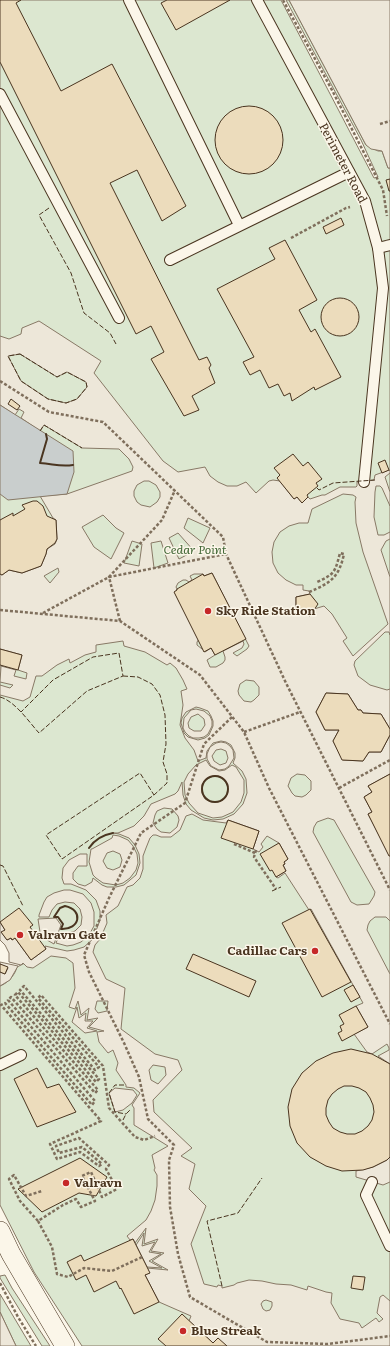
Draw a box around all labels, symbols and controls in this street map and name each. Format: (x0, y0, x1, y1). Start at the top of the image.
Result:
street label: Perimeter Road (315, 119, 373, 206)
park label: Cedar Point (163, 540, 227, 558)
place label: Sky Ride Station (216, 601, 316, 619)
marker: Sky Ride Station (203, 606, 213, 616)
place label: Valravn Gate (28, 925, 107, 943)
marker: Valravn Gate (15, 930, 25, 940)
place label: Cadillac Cars (227, 941, 307, 959)
marker: Cadillac Cars (310, 946, 320, 956)
place label: Valravn (74, 1173, 123, 1191)
marker: Valravn (61, 1178, 71, 1188)
place label: Blue Streak (191, 1321, 262, 1339)
marker: Blue Streak (178, 1326, 188, 1336)

